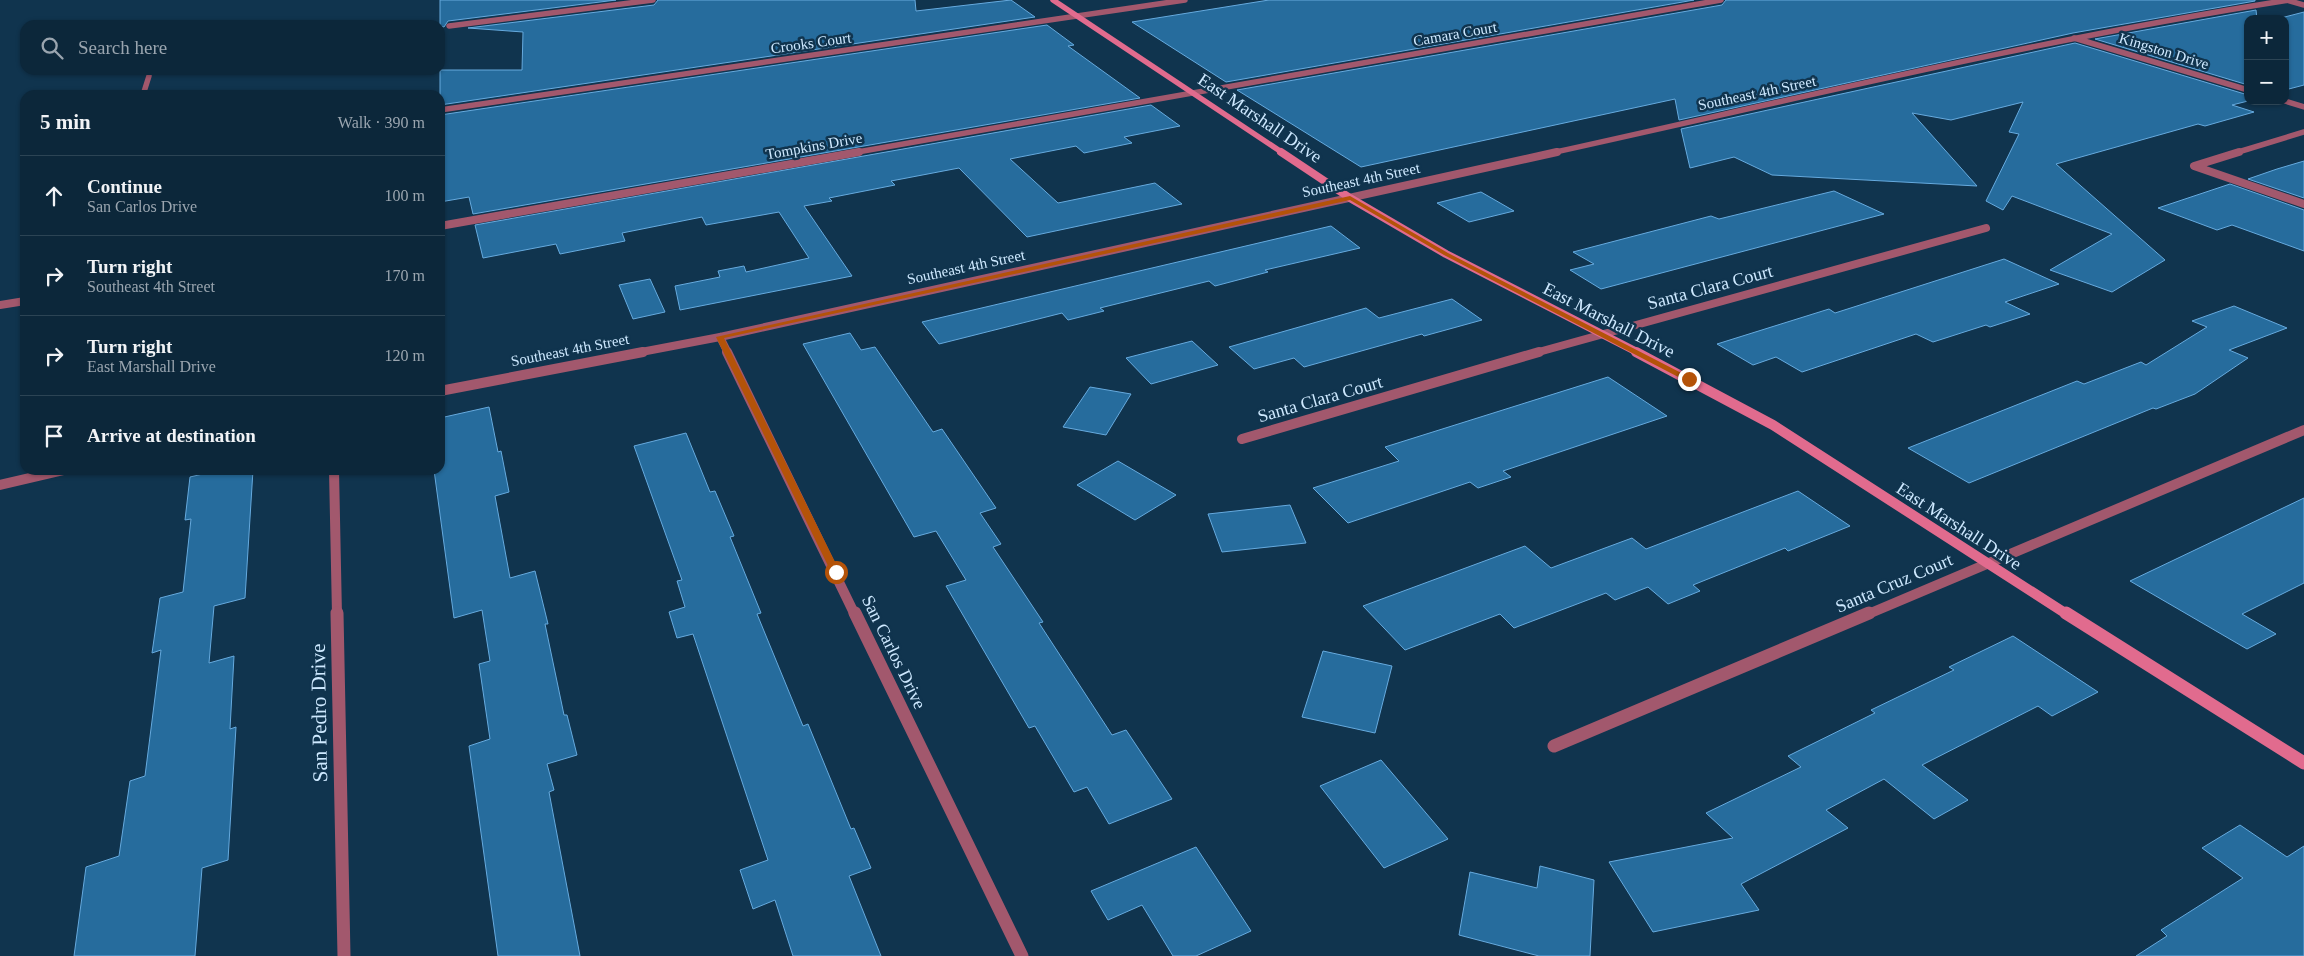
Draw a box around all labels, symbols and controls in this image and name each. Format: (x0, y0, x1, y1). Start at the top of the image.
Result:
map controls (2244, 15, 2289, 105)
button: + (2244, 15, 2289, 60)
street label: Camara Court (1412, 19, 1499, 49)
search box (20, 20, 445, 75)
street label: Crooks Court (770, 29, 853, 57)
street label: Kingston Drive (2117, 30, 2211, 72)
icon: search (38, 34, 66, 62)
text: Search here (78, 37, 167, 58)
button: − (2244, 60, 2289, 105)
street label: East Marshall Drive (1194, 69, 1326, 167)
street label: Southeast 4th Street (1697, 73, 1818, 113)
text: 5 min (40, 110, 91, 134)
text: Walk · 390 m (338, 114, 425, 131)
street label: Tompkins Drive (765, 130, 864, 162)
street label: Southeast 4th Street (1301, 160, 1422, 200)
text: Continue (87, 176, 162, 197)
icon: ahead (40, 182, 68, 210)
text: 100 m (385, 187, 425, 204)
text: San Carlos Drive (87, 198, 197, 215)
street label: Southeast 4th Street (906, 247, 1027, 287)
text: Turn right (87, 256, 172, 277)
street label: Santa Clara Court (1645, 261, 1775, 313)
icon: right (40, 262, 68, 290)
text: 170 m (385, 267, 425, 284)
text: Southeast 4th Street (87, 278, 215, 295)
street label: East Marshall Drive (1540, 278, 1678, 362)
street label: Southeast 4th Street (510, 331, 631, 369)
text: Turn right (87, 336, 172, 357)
icon: right (40, 342, 68, 370)
text: 120 m (385, 347, 425, 364)
text: East Marshall Drive (87, 358, 216, 375)
route end (1678, 368, 1701, 391)
street label: Santa Clara Court (1255, 372, 1385, 426)
icon: arrive (40, 422, 68, 450)
text: Arrive at destination (87, 425, 256, 446)
street label: East Marshall Drive (1893, 478, 2025, 574)
street label: Santa Cruz Court (1833, 549, 1955, 617)
route start (825, 561, 848, 584)
street label: San Carlos Drive (858, 592, 930, 712)
street label: San Pedro Drive (306, 643, 332, 783)

